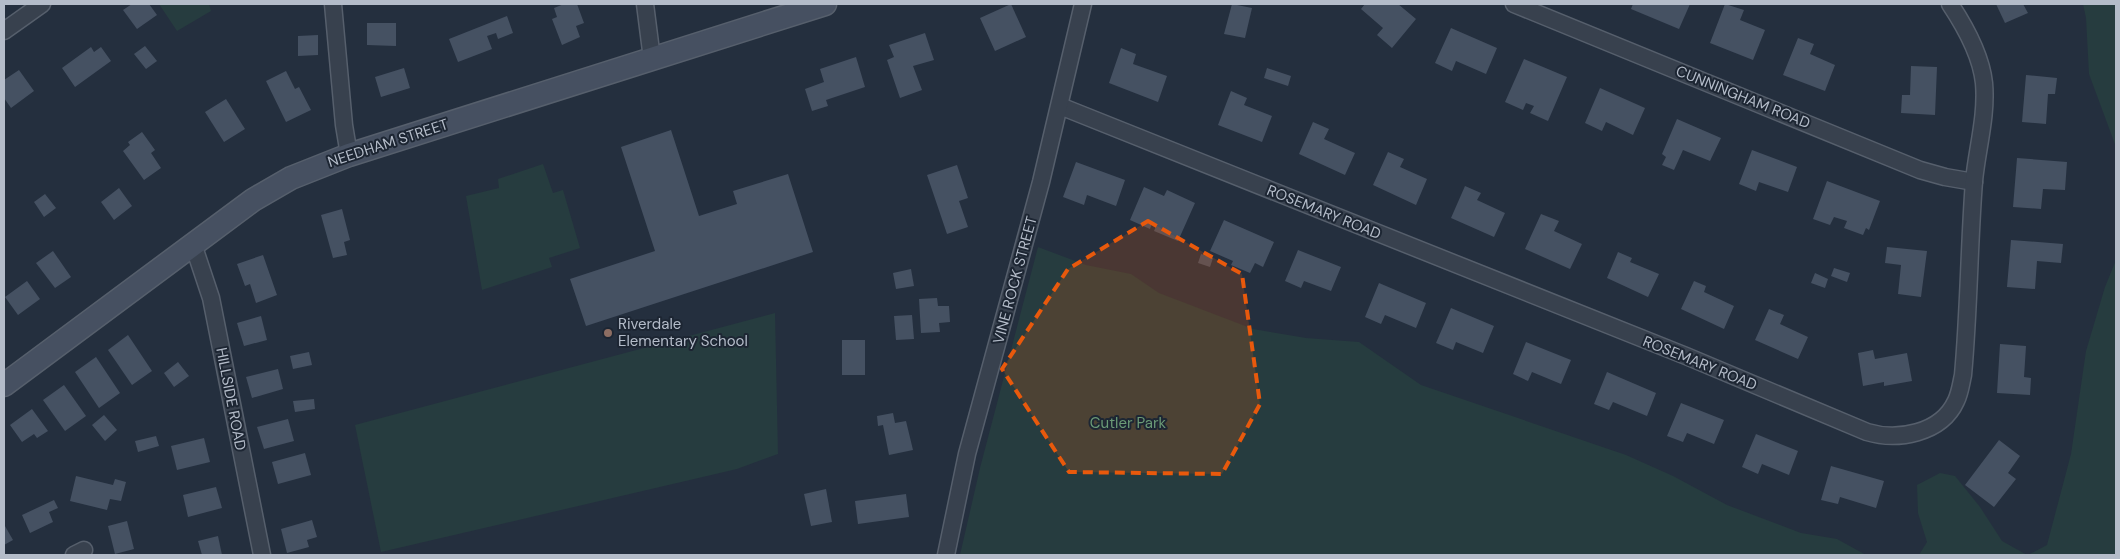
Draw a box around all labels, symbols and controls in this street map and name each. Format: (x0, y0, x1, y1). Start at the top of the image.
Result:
street label: CUNNINGHAM ROAD (1673, 61, 1813, 133)
street label: NEEDHAM STREET (325, 114, 451, 172)
street label: ROSEMARY ROAD (1264, 180, 1384, 244)
street label: VINE ROCK STREET (988, 214, 1042, 346)
place label: Riverdale Elementary School (618, 314, 748, 351)
marker: Riverdale Elementary School (602, 327, 614, 339)
street label: ROSEMARY ROAD (1640, 331, 1760, 395)
street label: HILLSIDE ROAD (211, 346, 251, 452)
park label: Cutler Park (1090, 413, 1167, 433)

